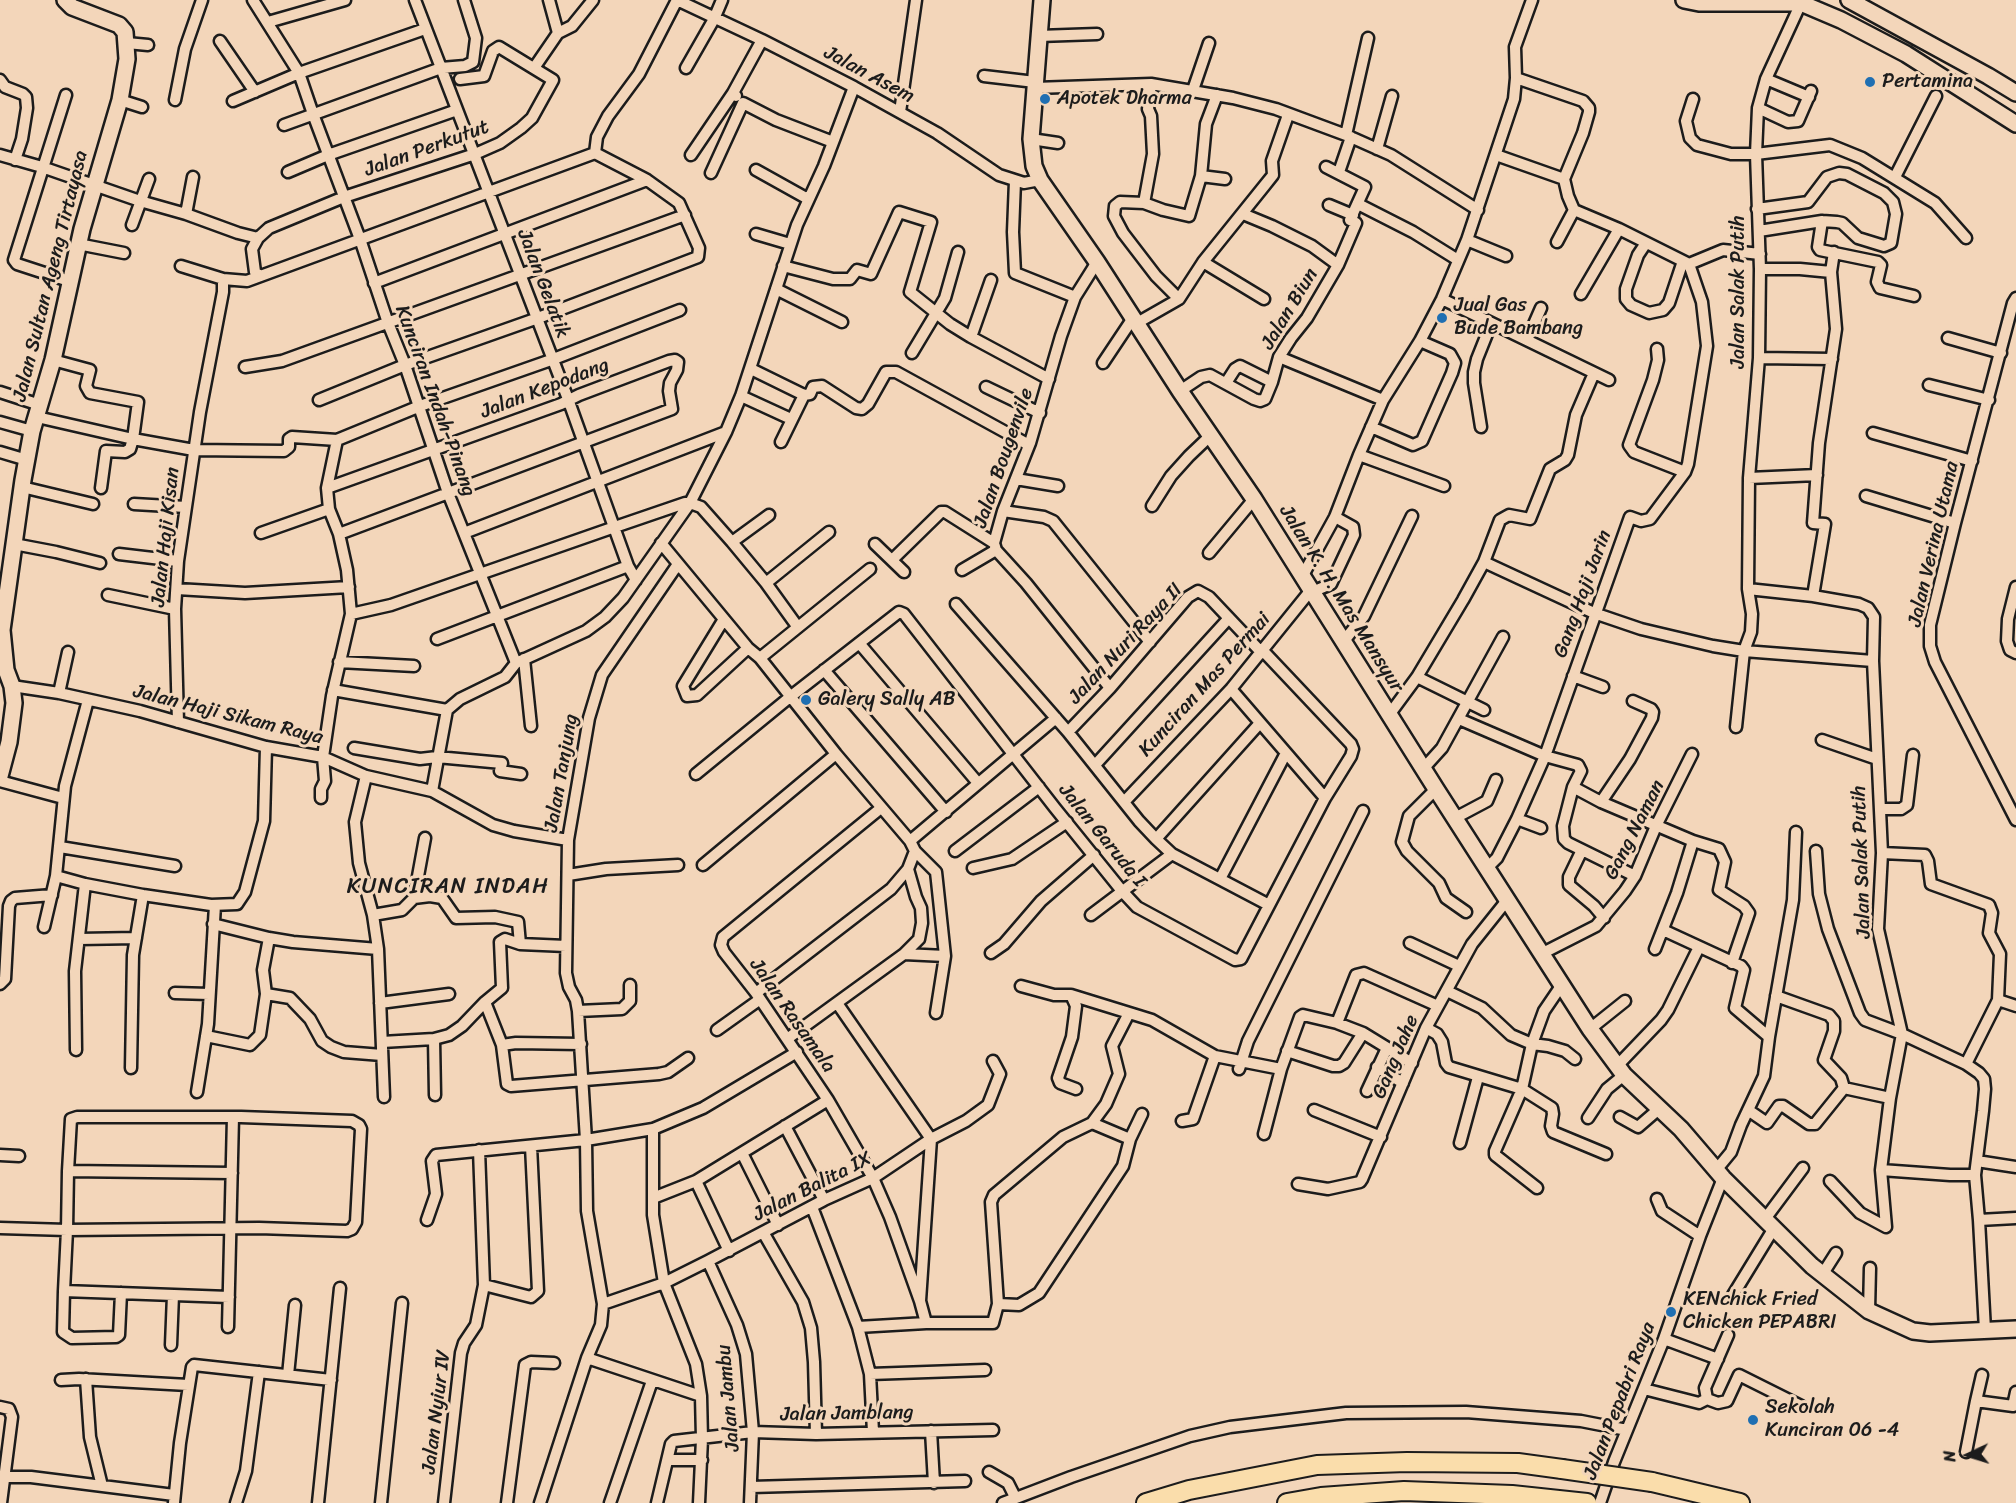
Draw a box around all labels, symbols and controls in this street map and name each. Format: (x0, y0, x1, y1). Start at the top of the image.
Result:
street label: Jalan Asem (820, 41, 918, 109)
place label: Pertamina (1882, 70, 1973, 94)
marker: Pertamina (1863, 75, 1877, 89)
place label: Apotek Dharma (1057, 87, 1192, 111)
marker: Apotek Dharma (1038, 92, 1052, 106)
street label: Jalan Perkutut (362, 115, 492, 183)
street label: Jalan Sultan Ageng Tirtayasa (8, 148, 94, 404)
street label: Jalan Salak Putih (1727, 216, 1751, 368)
street label: Jalan Gelatik (511, 226, 575, 342)
street label: Jalan Biun (1256, 264, 1324, 354)
place label: Jual Gas Bude Bambang (1454, 294, 1583, 341)
street label: Kunciran Indah-Pinang (389, 302, 481, 500)
marker: Jual Gas Bude Bambang (1435, 311, 1449, 325)
street label: Jalan Kepodang (477, 353, 613, 425)
street label: Jalan Bougenvile (969, 385, 1039, 531)
street label: Jalan Verina Utama (1903, 459, 1965, 629)
street label: Jalan Haji Kisan (147, 466, 185, 608)
street label: Jalan K. H. Mas Mansyur (1274, 501, 1408, 697)
street label: Gang Haji Jarin (1549, 527, 1617, 661)
street label: Jalan Nuri Raya II (1064, 579, 1188, 709)
street label: Kunciran Mas Permai (1134, 608, 1276, 762)
street label: Jalan Haji Sikam Raya (131, 680, 325, 750)
place label: Galery Sally AB (818, 688, 955, 712)
marker: Galery Sally AB (799, 693, 813, 707)
street label: Jalan Tanjung (540, 712, 584, 834)
street label: Gang Naman (1600, 776, 1670, 884)
street label: Jalan Garuda I (1053, 779, 1151, 893)
street label: Jalan Salak Putih (1847, 785, 1877, 939)
district label: KUNCIRAN INDAH (348, 874, 548, 900)
street label: Jalan Rasamala (744, 954, 840, 1078)
street label: Gang Jahe (1368, 1011, 1424, 1103)
street label: Jalan Balita IX (750, 1147, 876, 1227)
place label: KENchick Fried Chicken PEPABRI (1683, 1288, 1836, 1335)
marker: KENchick Fried Chicken PEPABRI (1664, 1305, 1678, 1319)
street label: Jalan Pepabri Raya (1579, 1319, 1661, 1483)
street label: Jalan Jambu (712, 1343, 746, 1453)
street label: Jalan Nyiur IV (417, 1349, 457, 1475)
place label: Sekolah Kunciran 06 -4 (1765, 1396, 1899, 1443)
street label: Jalan Jamblang (780, 1401, 914, 1427)
marker: Sekolah Kunciran 06 -4 (1746, 1413, 1760, 1427)
north arrow (1938, 1425, 1998, 1485)
text: N (1935, 1450, 1964, 1463)

